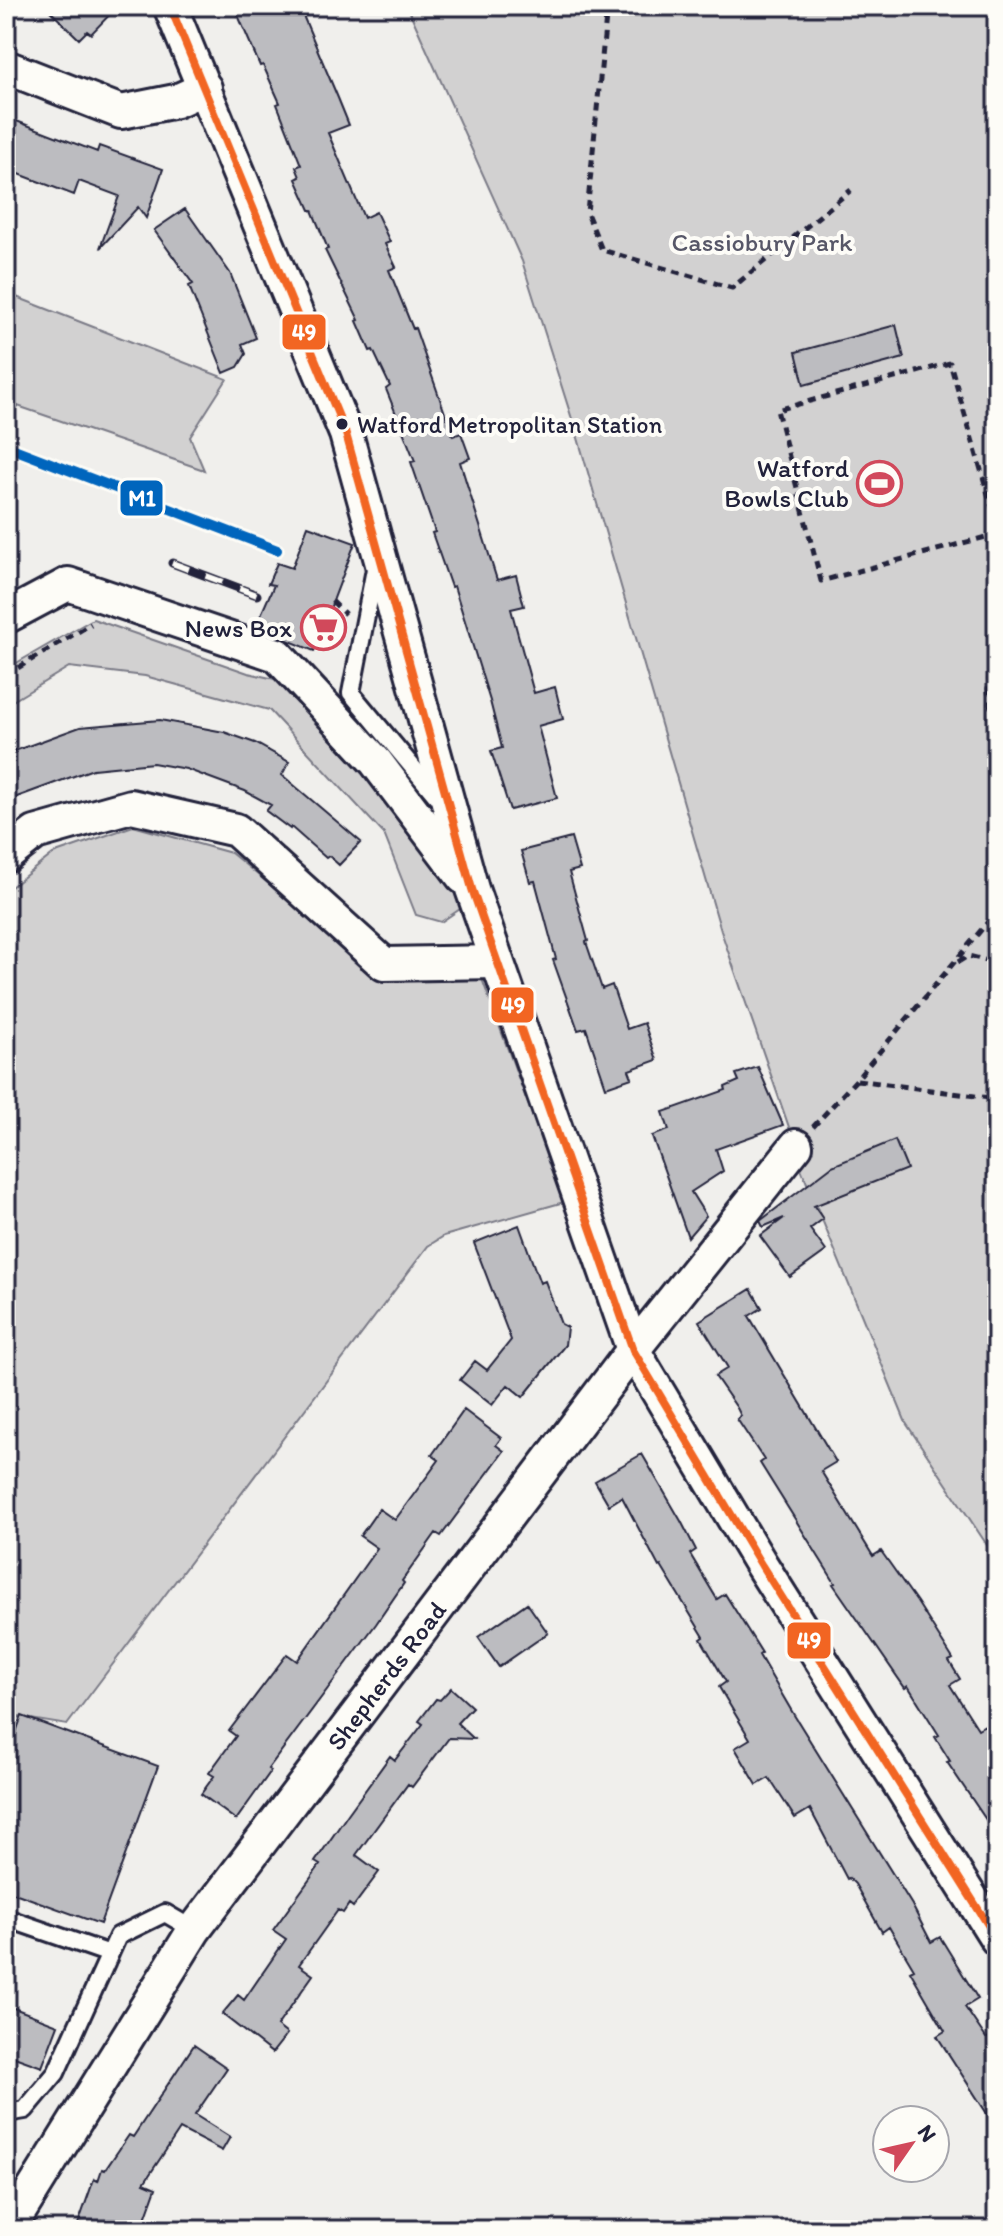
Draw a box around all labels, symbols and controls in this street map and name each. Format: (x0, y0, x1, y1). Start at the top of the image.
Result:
park label: Cassiobury Park (671, 226, 853, 258)
line badge: 49 (281, 313, 327, 351)
text: 49 (292, 319, 316, 346)
place label: Watford Metropolitan Station (357, 410, 663, 439)
marker: Watford Metropolitan Station (334, 416, 350, 432)
place label: Watford Bowls Club (724, 452, 850, 514)
sports icon: Watford Bowls Club (856, 459, 904, 507)
line badge: M1 (119, 479, 164, 517)
text: M1 (128, 485, 157, 512)
supermarket icon: News Box (299, 604, 347, 652)
place label: News Box (184, 612, 292, 644)
line badge: 49 (490, 986, 535, 1024)
text: 49 (501, 992, 525, 1019)
street label: Shepherds Road (320, 1594, 454, 1757)
line badge: 49 (786, 1621, 832, 1660)
text: 49 (797, 1627, 821, 1654)
north arrow (871, 2104, 951, 2184)
text: N (912, 2119, 943, 2147)

